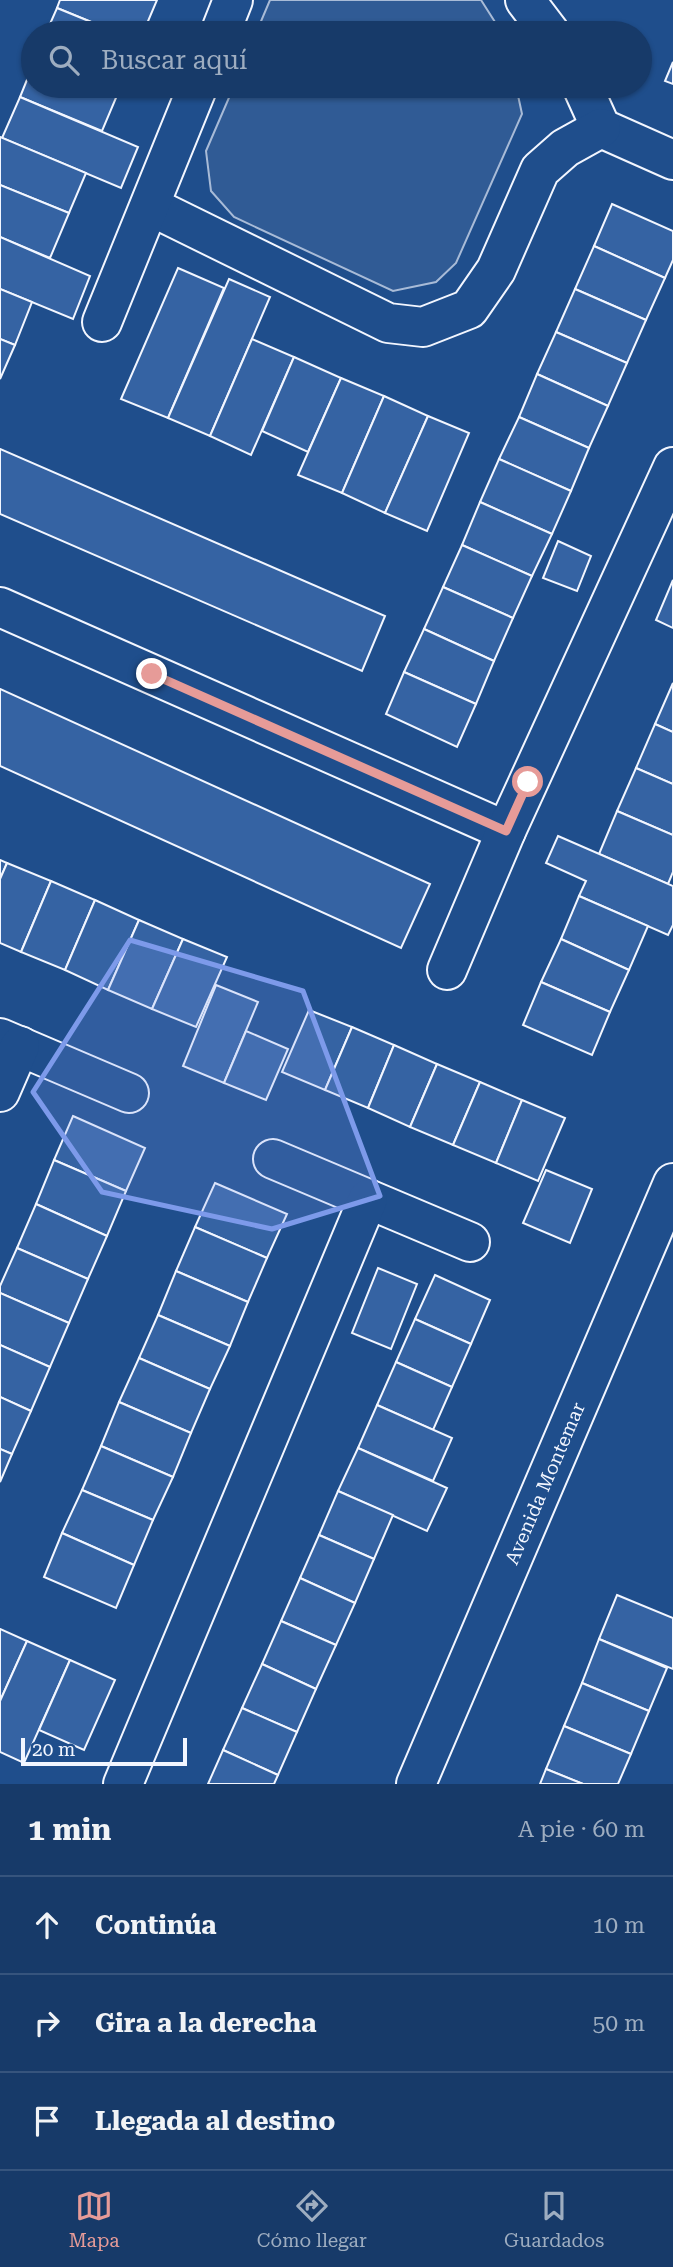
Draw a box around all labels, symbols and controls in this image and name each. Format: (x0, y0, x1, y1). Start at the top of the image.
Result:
search box (21, 21, 652, 98)
icon: search (45, 41, 83, 79)
text: Buscar aquí (101, 45, 247, 75)
route end (136, 658, 167, 689)
route start (512, 766, 543, 797)
street label: Avenida Montemar (500, 1399, 590, 1568)
scale bar (21, 1735, 187, 1767)
text: 20 m (32, 1738, 75, 1761)
text: 1 min (28, 1812, 111, 1847)
text: A pie · 60 m (518, 1816, 645, 1843)
icon: ahead (28, 1906, 66, 1944)
text: Continúa (95, 1910, 217, 1940)
text: 10 m (592, 1912, 645, 1939)
icon: right (28, 2004, 66, 2042)
text: Gira a la derecha (95, 2008, 316, 2038)
text: 50 m (592, 2010, 645, 2037)
icon: arrive (28, 2102, 66, 2140)
text: Llegada al destino (95, 2106, 335, 2136)
tab: Mapa (69, 2187, 119, 2252)
tab: Cómo llegar (257, 2187, 367, 2252)
tab: Guardados (504, 2187, 604, 2252)

